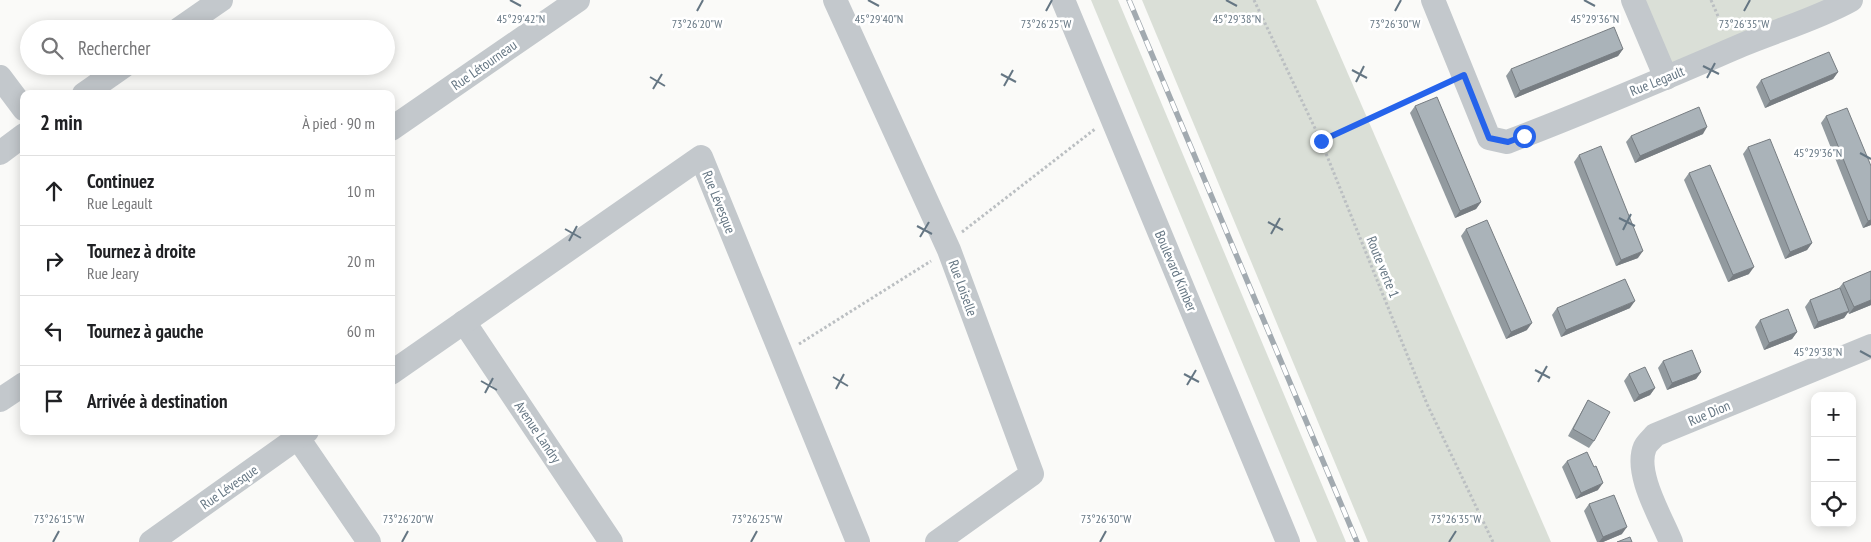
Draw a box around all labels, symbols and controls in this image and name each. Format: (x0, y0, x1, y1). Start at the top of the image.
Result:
text: 45°29'42"N (497, 11, 545, 26)
text: 45°29'40"N (855, 11, 903, 26)
text: 45°29'38"N (1213, 11, 1261, 26)
text: 45°29'36"N (1571, 11, 1619, 26)
text: 73°26'20"W (672, 16, 722, 31)
text: 73°26'25"W (1021, 16, 1071, 31)
text: 73°26'30"W (1370, 16, 1420, 31)
text: 73°26'35"W (1719, 16, 1769, 31)
search box (20, 20, 395, 75)
icon: search (38, 34, 66, 62)
text: Rechercher (78, 36, 150, 60)
street label: Rue Létourneau (448, 36, 520, 94)
street label: Rue Legault (1627, 62, 1687, 100)
text: 2 min (40, 109, 82, 136)
text: À pied · 90 m (302, 113, 375, 133)
route start (1513, 125, 1536, 148)
route end (1310, 130, 1333, 153)
text: 45°29'36"N (1794, 145, 1842, 160)
street label: Rue Lévesque (698, 168, 740, 236)
text: Continuez (87, 169, 154, 193)
icon: ahead (40, 177, 68, 205)
text: 10 m (347, 181, 375, 201)
text: Rue Legault (87, 193, 152, 213)
street label: Boulevard Kimber (1151, 228, 1201, 314)
street label: Route verte 1 (1363, 234, 1403, 300)
text: Tournez à droite (87, 239, 196, 263)
icon: right (40, 247, 68, 275)
text: 20 m (347, 251, 375, 271)
street label: Rue Loiselle (945, 257, 982, 319)
text: Rue Jeary (87, 263, 139, 283)
icon: left (40, 317, 68, 345)
text: Tournez à gauche (87, 319, 204, 343)
text: 60 m (347, 321, 375, 341)
text: 45°29'38"N (1794, 344, 1842, 359)
icon: arrive (40, 387, 68, 415)
text: Arrivée à destination (87, 389, 228, 413)
map controls (1811, 392, 1856, 527)
button: + (1811, 392, 1856, 437)
street label: Rue Dion (1685, 396, 1733, 430)
street label: Avenue Landry (511, 398, 566, 467)
button: − (1811, 437, 1856, 482)
street label: Rue Lévesque (197, 461, 261, 513)
button: locate (1811, 482, 1856, 527)
text: 73°26'15"W (34, 511, 84, 526)
text: 73°26'20"W (383, 511, 433, 526)
text: 73°26'25"W (732, 511, 782, 526)
text: 73°26'30"W (1081, 511, 1131, 526)
text: 73°26'35"W (1431, 511, 1481, 526)

